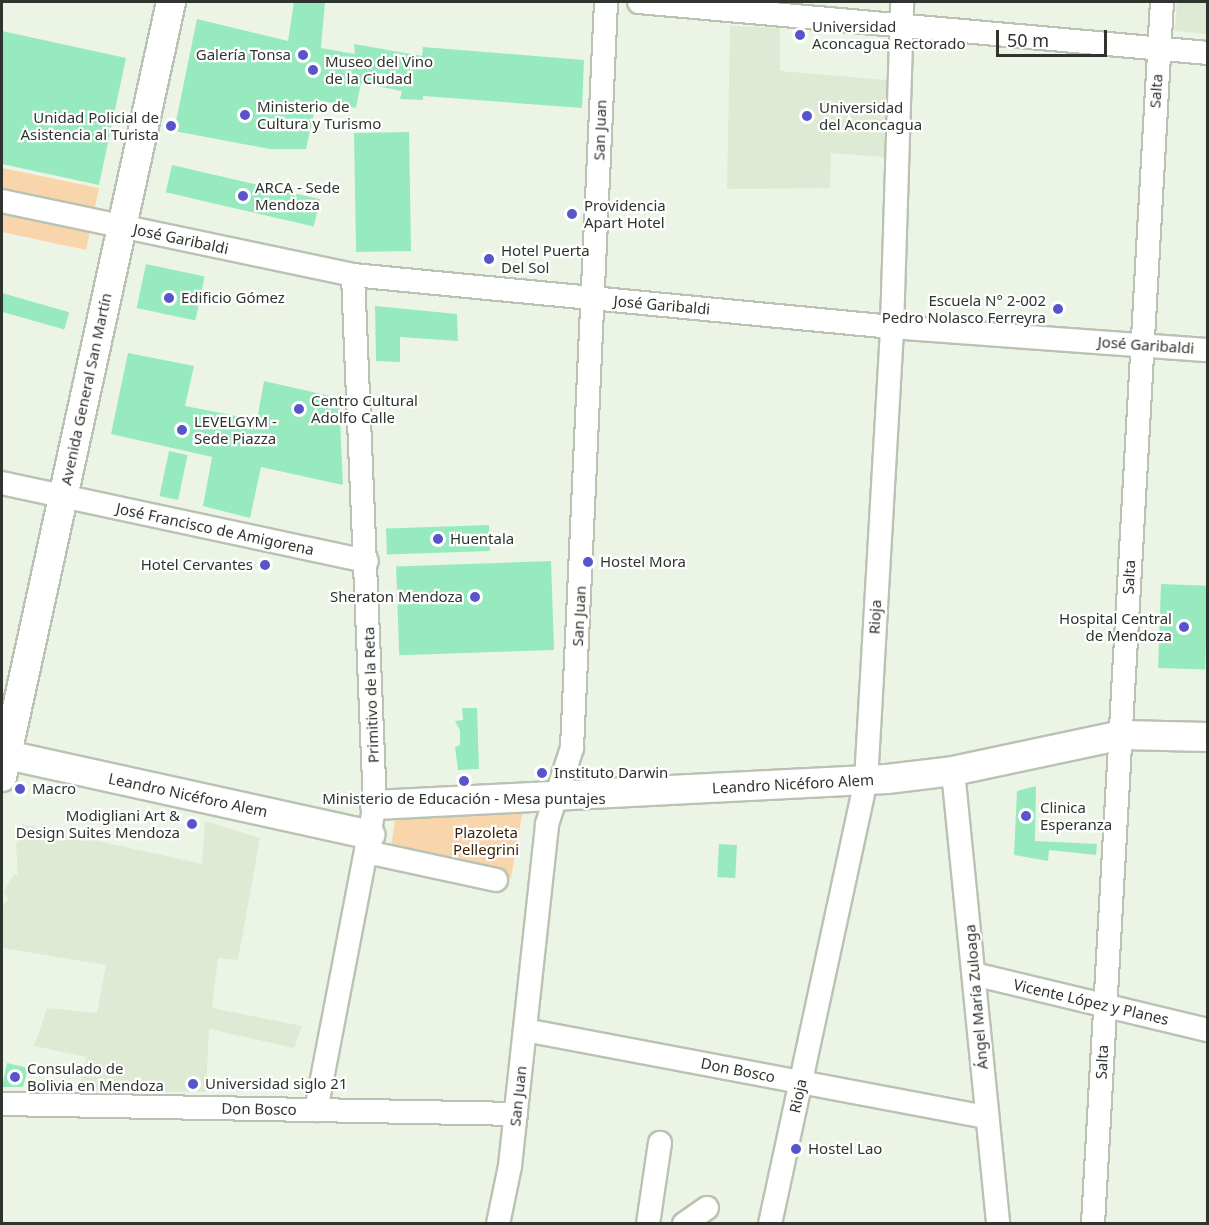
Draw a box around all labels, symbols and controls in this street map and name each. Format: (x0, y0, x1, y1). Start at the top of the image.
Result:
place label: Universidad Aconcagua Rectorado (812, 17, 966, 52)
scale bar (999, 18, 1110, 56)
marker: Universidad Aconcagua Rectorado (793, 28, 807, 42)
text: 50 m (1007, 28, 1049, 52)
place label: Galería Tonsa (196, 46, 291, 64)
marker: Galería Tonsa (296, 48, 310, 62)
place label: Museo del Vino de la Ciudad (325, 52, 433, 87)
marker: Museo del Vino de la Ciudad (306, 63, 320, 77)
street label: Salta (1146, 73, 1166, 109)
place label: Ministerio de Cultura y Turismo (257, 97, 381, 132)
place label: Universidad del Aconcagua (819, 98, 922, 133)
street label: San Juan (590, 99, 610, 161)
place label: Unidad Policial de Asistencia al Turista (21, 108, 159, 143)
marker: Ministerio de Cultura y Turismo (238, 108, 252, 122)
marker: Universidad del Aconcagua (800, 109, 814, 123)
marker: Unidad Policial de Asistencia al Turista (164, 119, 178, 133)
place label: ARCA - Sede Mendoza (255, 178, 340, 213)
marker: ARCA - Sede Mendoza (236, 189, 250, 203)
place label: Providencia Apart Hotel (584, 196, 666, 231)
marker: Providencia Apart Hotel (565, 207, 579, 221)
street label: José Garibaldi (132, 220, 230, 258)
place label: Hotel Puerta Del Sol (501, 241, 590, 276)
marker: Hotel Puerta Del Sol (482, 252, 496, 266)
place label: Edificio Gómez (181, 289, 285, 307)
street label: Avenida General San Martín (57, 291, 115, 487)
marker: Edificio Gómez (162, 291, 176, 305)
place label: Escuela N° 2-002 Pedro Nolasco Ferreyra (882, 291, 1046, 326)
street label: José Garibaldi (613, 292, 711, 318)
marker: Escuela N° 2-002 Pedro Nolasco Ferreyra (1051, 302, 1065, 316)
street label: José Garibaldi (1097, 333, 1195, 357)
place label: Centro Cultural Adolfo Calle (311, 391, 418, 426)
marker: Centro Cultural Adolfo Calle (292, 402, 306, 416)
place label: LEVELGYM - Sede Piazza (194, 412, 277, 447)
marker: LEVELGYM - Sede Piazza (175, 423, 189, 437)
street label: José Francisco de Amigorena (114, 499, 316, 559)
place label: Huentala (450, 530, 514, 548)
marker: Huentala (431, 532, 445, 546)
place label: Hostel Mora (600, 553, 686, 571)
marker: Hostel Mora (581, 555, 595, 569)
place label: Hotel Cervantes (141, 556, 253, 574)
marker: Hotel Cervantes (258, 558, 272, 572)
street label: Salta (1119, 559, 1139, 595)
street label: San Juan (568, 585, 590, 647)
place label: Sheraton Mendoza (330, 588, 463, 606)
marker: Sheraton Mendoza (468, 590, 482, 604)
street label: Rioja (865, 599, 885, 635)
place label: Hospital Central de Mendoza (1059, 609, 1172, 644)
marker: Hospital Central de Mendoza (1177, 620, 1191, 634)
street label: Primitivo de la Reta (360, 627, 382, 763)
place label: Instituto Darwin (554, 764, 668, 782)
marker: Instituto Darwin (535, 766, 549, 780)
street label: Leandro Nicéforo Alem (107, 769, 269, 821)
street label: Leandro Nicéforo Alem (712, 771, 874, 797)
marker: Ministerio de Educación - Mesa puntajes (457, 774, 471, 788)
place label: Macro (32, 780, 76, 798)
marker: Macro (13, 782, 27, 796)
place label: Ministerio de Educación - Mesa puntajes (322, 790, 606, 808)
place label: Clinica Esperanza (1040, 798, 1112, 833)
place label: Modigliani Art & Design Suites Mendoza (16, 806, 180, 841)
marker: Clinica Esperanza (1017, 807, 1035, 825)
marker: Modigliani Art & Design Suites Mendoza (185, 817, 199, 831)
park label: Plazoleta Pellegrini (453, 823, 519, 858)
street label: Ángel María Zuloaga (961, 924, 991, 1070)
street label: Vicente López y Planes (1012, 975, 1170, 1029)
street label: Salta (1092, 1044, 1112, 1080)
street label: Don Bosco (699, 1054, 777, 1086)
place label: Consulado de Bolivia en Mendoza (27, 1059, 164, 1094)
street label: San Juan (506, 1065, 530, 1127)
marker: Consulado de Bolivia en Mendoza (8, 1070, 22, 1084)
place label: Universidad siglo 21 (205, 1075, 347, 1093)
marker: Universidad siglo 21 (186, 1077, 200, 1091)
street label: Rioja (786, 1077, 810, 1115)
street label: Don Bosco (221, 1099, 297, 1119)
place label: Hostel Lao (808, 1140, 882, 1158)
marker: Hostel Lao (789, 1142, 803, 1156)

